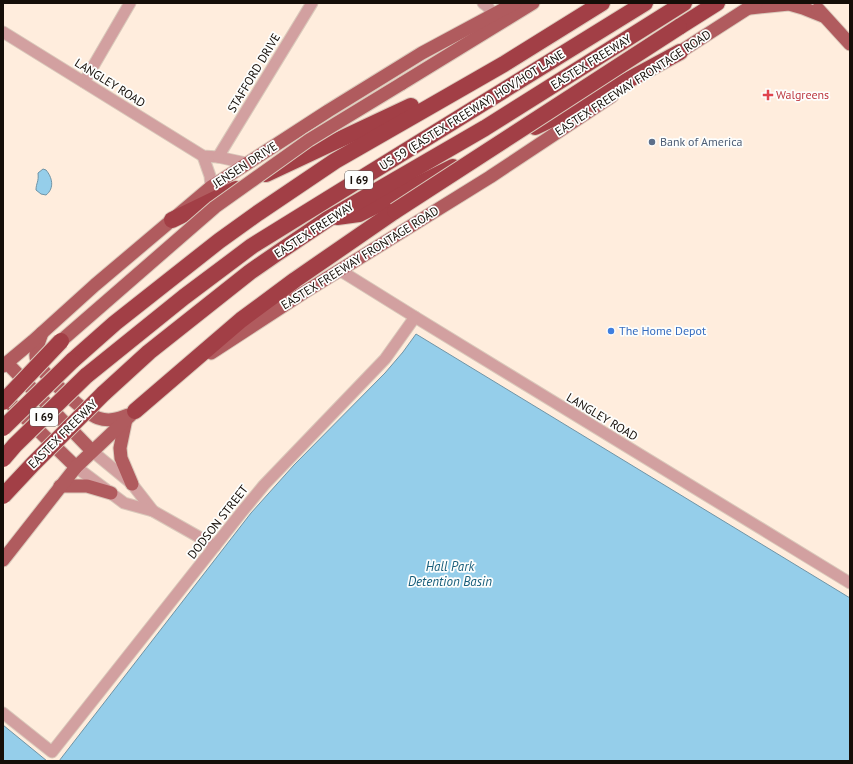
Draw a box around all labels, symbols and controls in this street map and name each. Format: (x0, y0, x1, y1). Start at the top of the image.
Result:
street label: EASTEX FREEWAY FRONTAGE ROAD (552, 26, 714, 139)
street label: STAFFORD DRIVE (224, 30, 283, 115)
street label: EASTEX FREEWAY (548, 31, 634, 92)
street label: US 59 (EASTEX FREEWAY) HOV/HOT LANE (376, 46, 567, 173)
street label: LANGLEY ROAD (72, 55, 148, 110)
place label: Walgreens (776, 87, 829, 102)
marker: Walgreens (763, 90, 773, 100)
place label: Bank of America (660, 134, 743, 149)
marker: Bank of America (647, 137, 657, 147)
street label: JENSEN DRIVE (209, 138, 280, 192)
road number: I 69 (345, 171, 373, 189)
street label: EASTEX FREEWAY (271, 198, 357, 261)
street label: EASTEX FREEWAY FRONTAGE ROAD (278, 203, 441, 312)
place label: The Home Depot (619, 323, 706, 338)
marker: The Home Depot (606, 326, 616, 336)
street label: LANGLEY ROAD (564, 389, 641, 444)
street label: EASTEX FREEWAY (25, 396, 101, 471)
road number: I 69 (30, 408, 58, 426)
street label: DODSON STREET (184, 482, 251, 562)
water label: Hall Park Detention Basin (408, 558, 492, 590)

